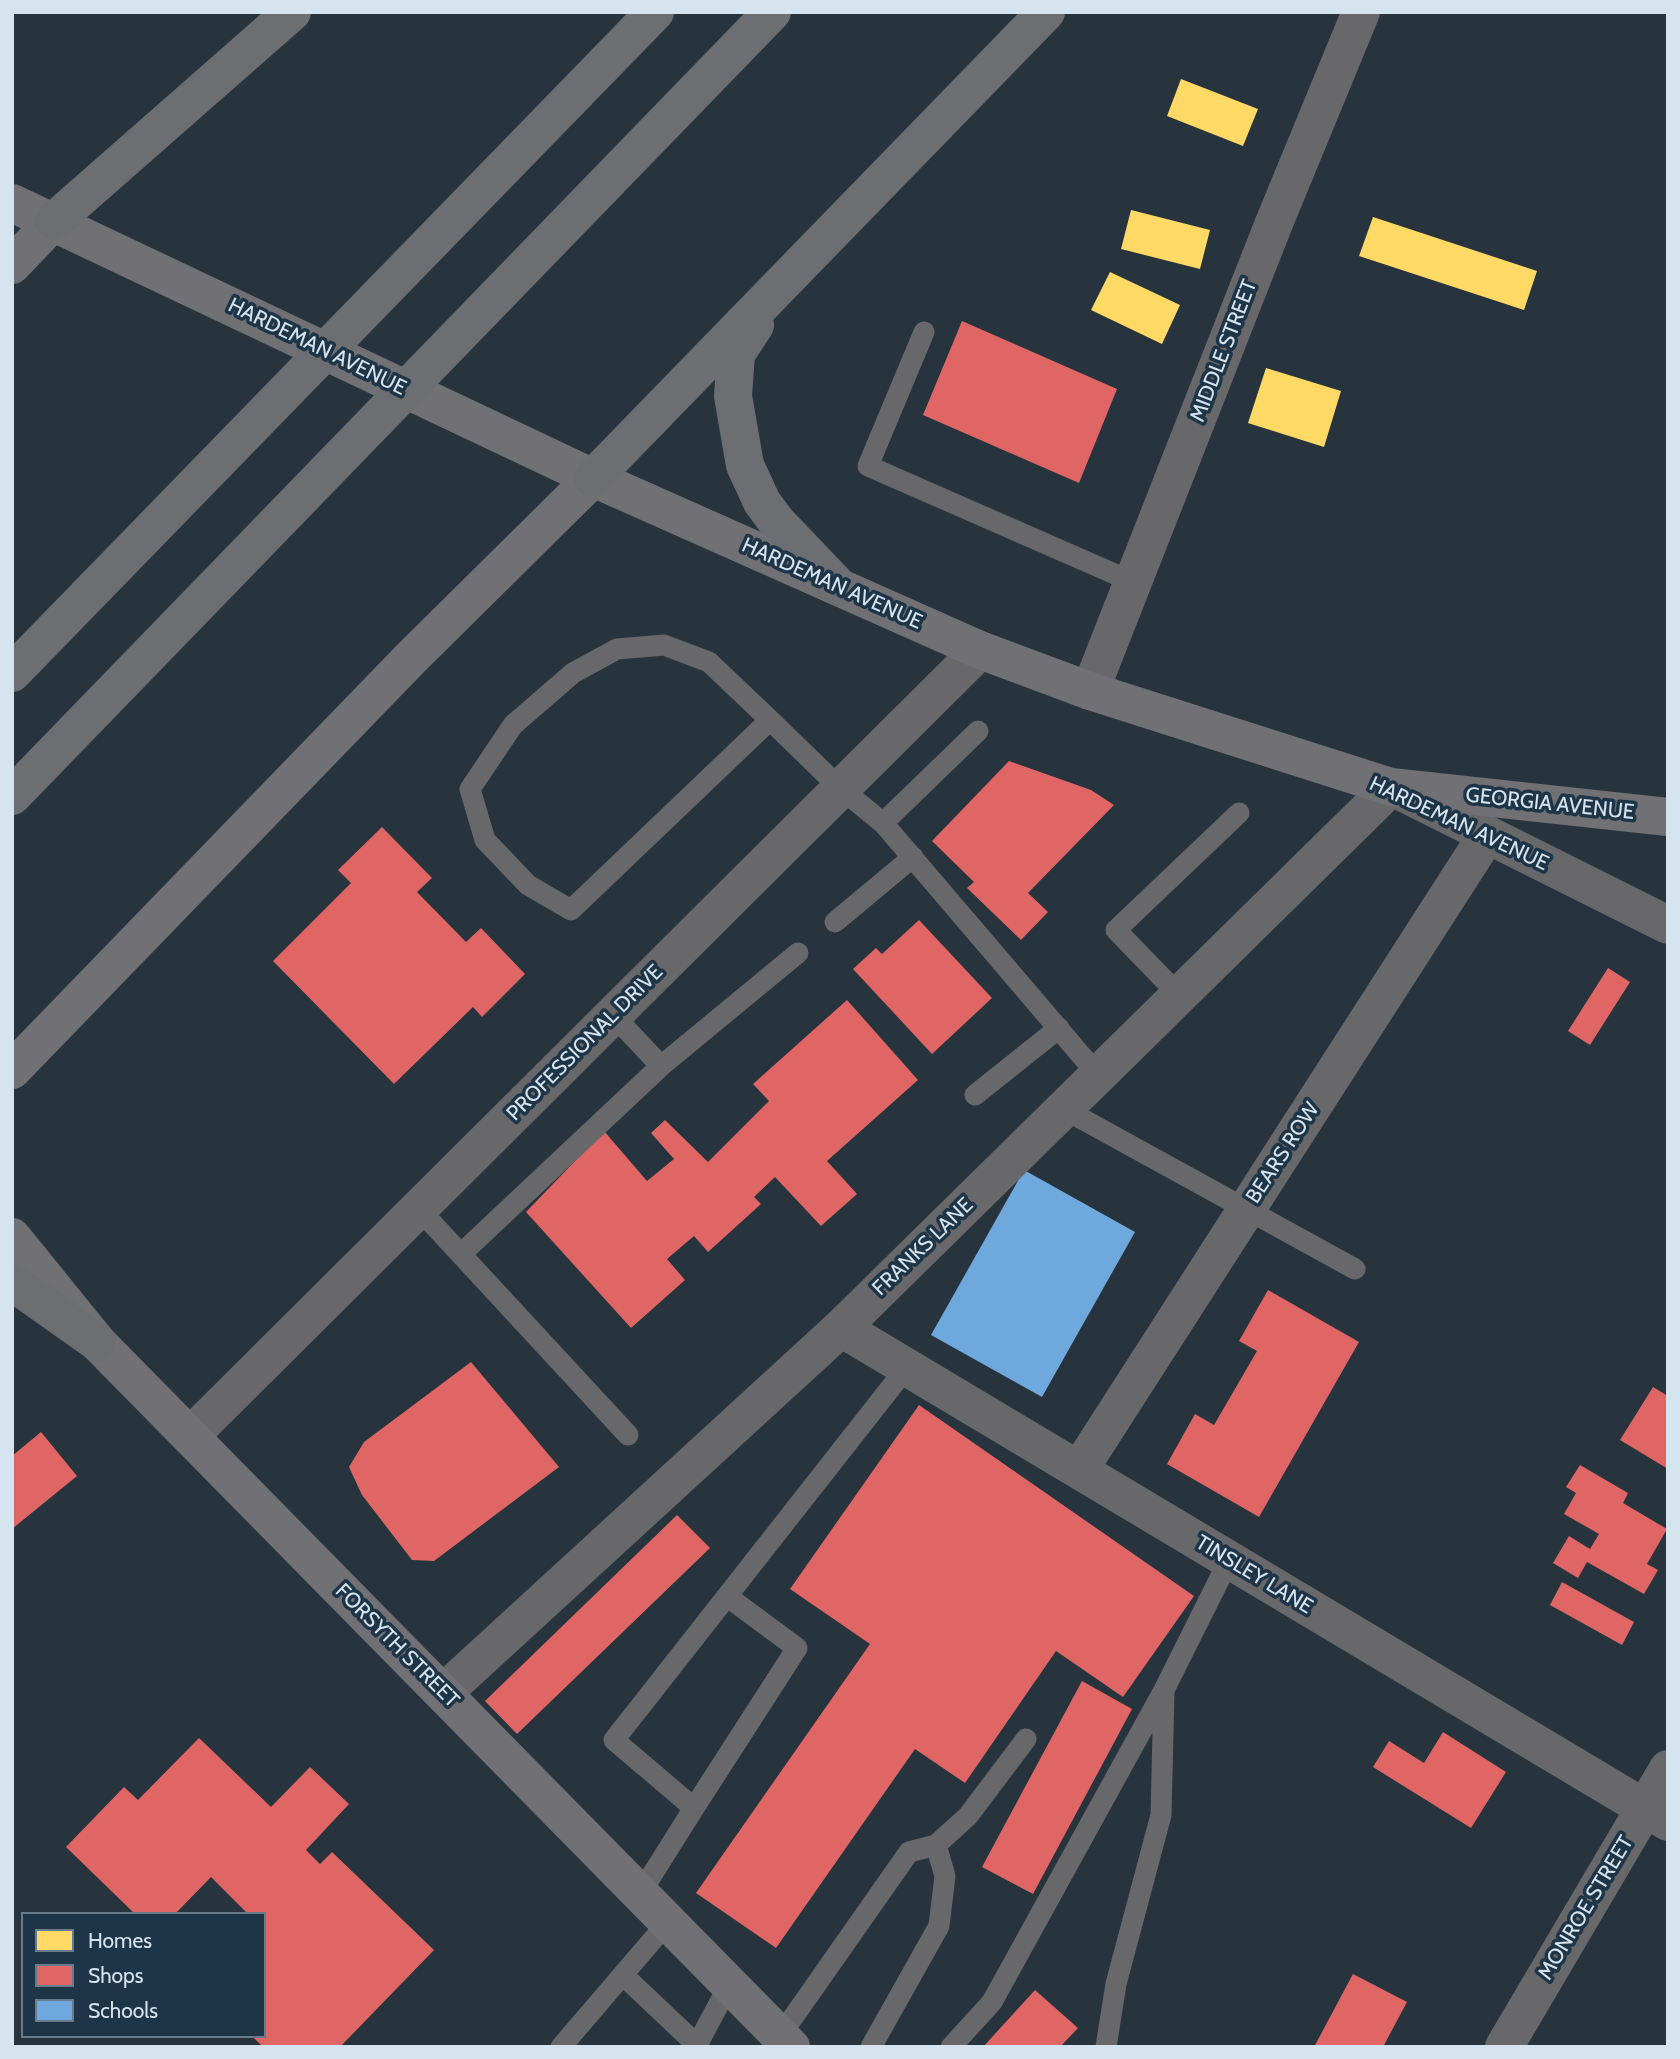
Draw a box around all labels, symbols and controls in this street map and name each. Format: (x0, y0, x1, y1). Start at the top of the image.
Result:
street label: MIDDLE STREET (1185, 276, 1263, 426)
street label: HARDEMAN AVENUE (224, 293, 410, 401)
street label: HARDEMAN AVENUE (738, 533, 926, 635)
street label: HARDEMAN AVENUE (1365, 771, 1553, 877)
street label: GEORGIA AVENUE (1464, 783, 1636, 825)
street label: PROFESSIONAL DRIVE (502, 960, 668, 1126)
street label: BEARS ROW (1241, 1098, 1325, 1208)
street label: FRANKS LANE (867, 1193, 979, 1301)
street label: TINSLEY LANE (1191, 1530, 1317, 1620)
street label: FORSYTH STREET (330, 1579, 464, 1713)
street label: MONROE STREET (1533, 1831, 1639, 1985)
legend (21, 1912, 266, 2038)
text: Homes (88, 1928, 152, 1953)
text: Shops (88, 1963, 143, 1988)
text: Schools (88, 1998, 158, 2023)

